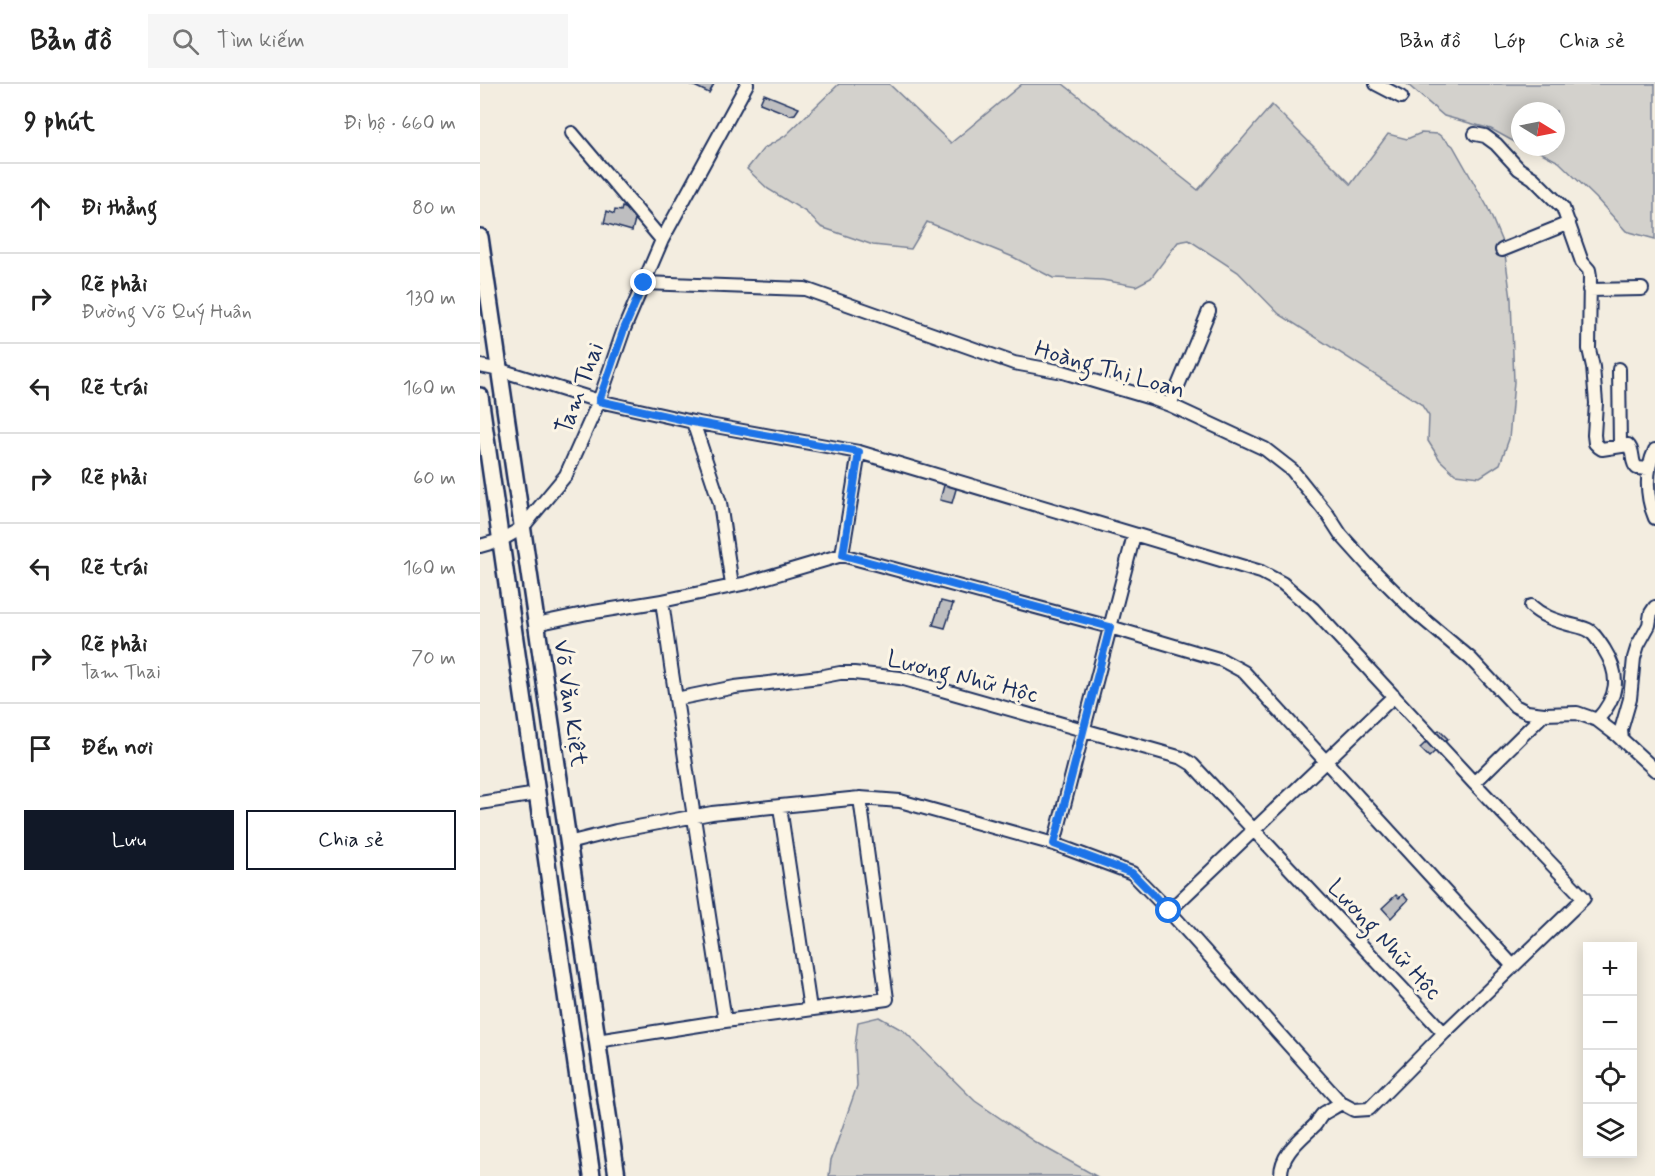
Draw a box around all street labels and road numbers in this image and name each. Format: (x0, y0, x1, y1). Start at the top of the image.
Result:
street label: Hoàng Thị Loan (1030, 334, 1188, 410)
street label: Tam Thai (549, 338, 612, 439)
street label: Võ Văn Kiệt (545, 638, 594, 769)
street label: Lương Nhữ Hộc (883, 644, 1042, 714)
street label: Lương Nhữ Hộc (1318, 873, 1448, 1009)

